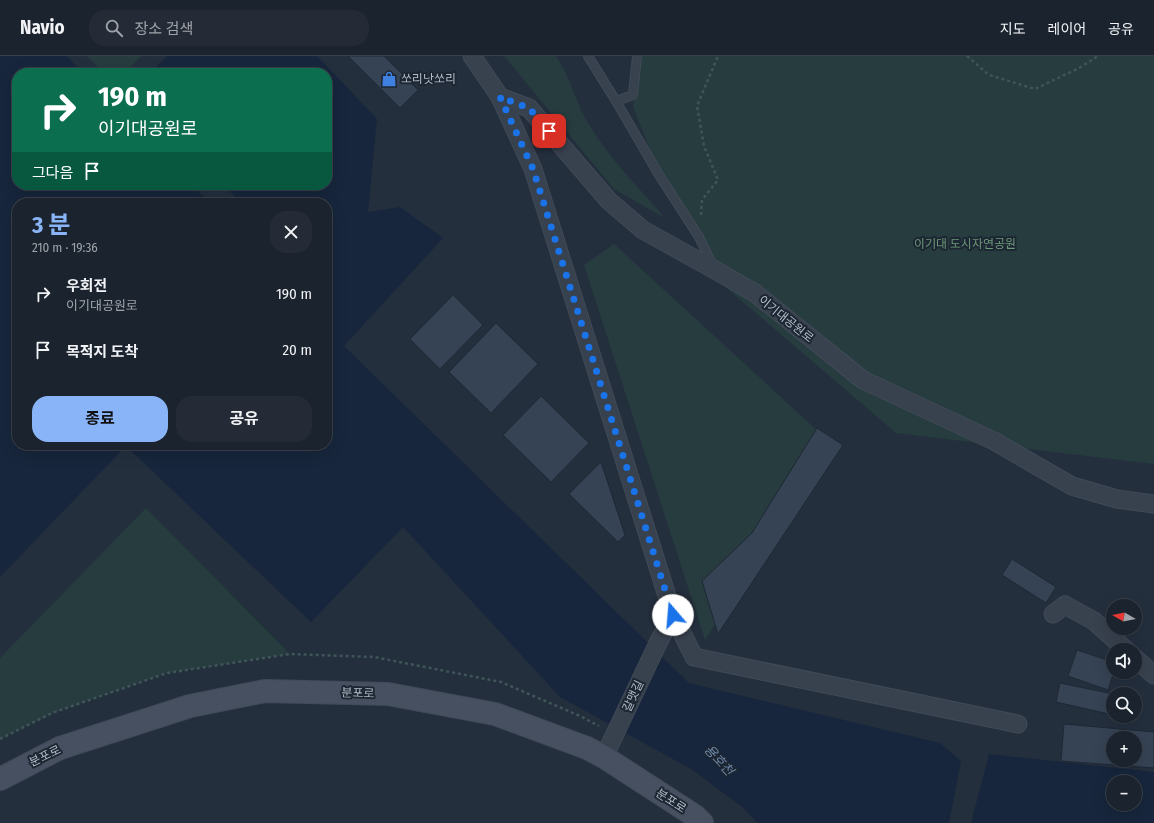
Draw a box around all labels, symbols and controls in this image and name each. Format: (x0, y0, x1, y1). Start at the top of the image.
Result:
search box (89, 10, 369, 46)
text: Navio (20, 16, 65, 39)
icon: search (103, 17, 125, 39)
text: 장소 검색 (135, 20, 193, 38)
text: 지도 (1000, 21, 1026, 38)
text: 레이어 (1048, 21, 1086, 38)
text: 공유 (1108, 21, 1134, 38)
shop icon: 쏘리낫쏘리 (380, 70, 398, 88)
place label: 쏘리낫쏘리 (401, 72, 456, 86)
text: 190 m (98, 80, 167, 113)
icon: right (32, 84, 84, 136)
pin (532, 114, 566, 148)
text: 이기대공원로 (98, 118, 197, 140)
icon: arrive (538, 120, 560, 142)
icon: arrive (81, 160, 103, 182)
text: 그다음 (32, 164, 73, 182)
text: 3 분 (32, 211, 70, 239)
button: close (270, 211, 312, 253)
park label: 이기대 도시자연공원 (914, 237, 1016, 251)
text: 210 m · 19:36 (32, 240, 98, 255)
text: 우회전 (66, 277, 107, 295)
icon: right (32, 283, 54, 305)
text: 190 m (276, 285, 312, 303)
street label: 이기대공원로 (756, 293, 816, 345)
text: 이기대공원로 (66, 298, 138, 313)
icon: arrive (32, 339, 54, 361)
text: 20 m (283, 341, 312, 359)
text: 목적지 도착 (66, 343, 138, 361)
button: 종료 (32, 396, 168, 442)
button: 공유 (176, 396, 312, 442)
position arrow (652, 594, 694, 636)
north arrow (1106, 599, 1142, 635)
map controls (1106, 599, 1142, 811)
button: sound (1106, 643, 1142, 679)
street label: 갈맷길 (620, 678, 646, 714)
street label: 분포로 (341, 685, 375, 701)
button: search (1106, 687, 1142, 723)
button: + (1106, 731, 1142, 767)
street label: 분포로 (27, 742, 63, 770)
water label: 용호천 (701, 742, 737, 779)
button: − (1106, 775, 1142, 811)
street label: 분포로 (653, 786, 689, 816)

